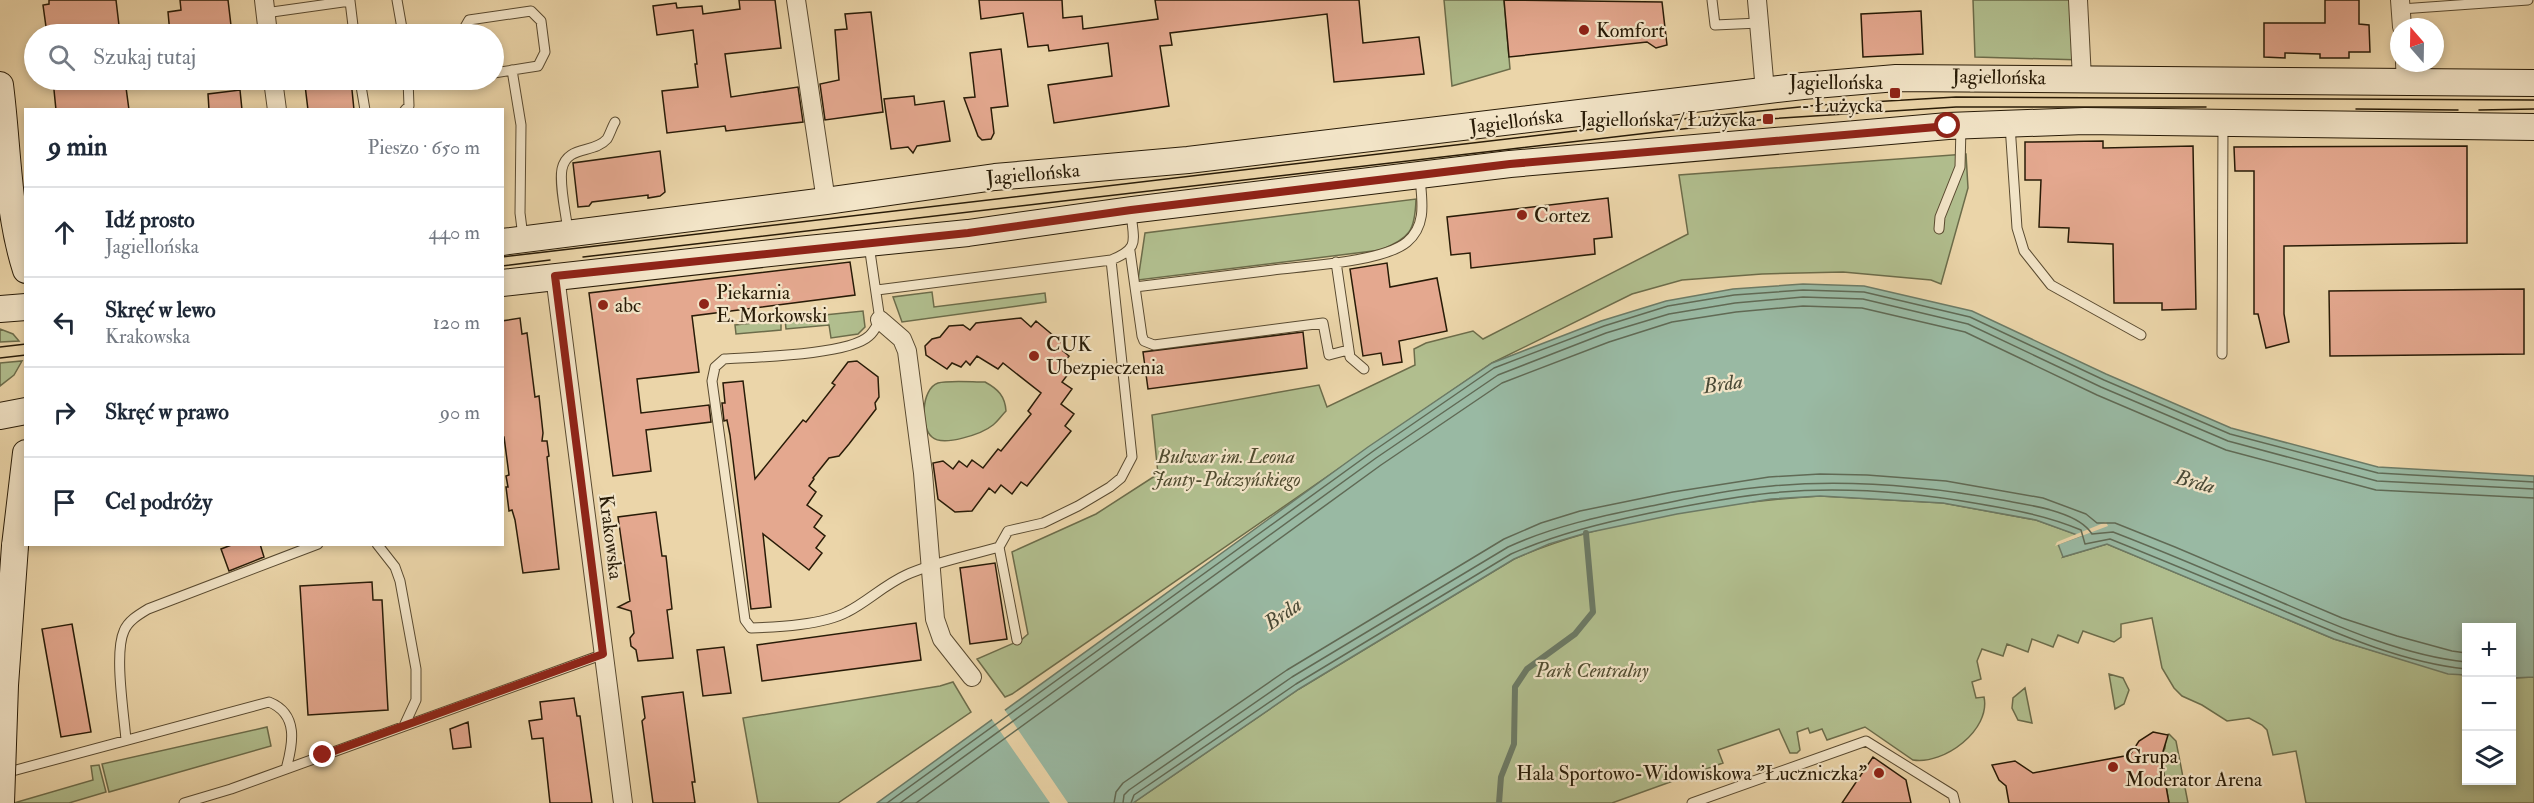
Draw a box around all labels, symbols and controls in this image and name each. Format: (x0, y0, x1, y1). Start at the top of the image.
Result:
place label: Komfort (1596, 18, 1665, 43)
north arrow (2390, 18, 2444, 72)
marker: Komfort (1577, 23, 1591, 37)
search box (24, 24, 504, 90)
icon: search (45, 41, 78, 74)
text: Szukaj tutaj (93, 43, 196, 71)
street label: Jagiellońska (1951, 64, 2047, 90)
place label: Jagiellońska - Łużycka (1788, 70, 1884, 118)
marker: Jagiellońska - Łużycka (1888, 86, 1902, 100)
street label: Jagiellońska (1467, 103, 1565, 139)
place label: Jagiellońska / Łużycka (1579, 107, 1757, 132)
marker: Jagiellońska / Łużycka (1761, 112, 1775, 126)
route start (1934, 112, 1960, 138)
text: 9 min (48, 131, 107, 163)
text: Pieszo · 650 m (368, 135, 480, 160)
street label: Jagiellońska (984, 157, 1082, 191)
place label: Cortez (1534, 203, 1591, 228)
text: Idź prosto (105, 206, 195, 234)
marker: Cortez (1515, 208, 1529, 222)
icon: ahead (48, 216, 81, 249)
text: 440 m (428, 220, 480, 245)
text: Jagiellońska (105, 234, 199, 259)
place label: Piekarnia E. Morkowski (716, 280, 827, 328)
place label: abc (615, 293, 641, 318)
text: Skręć w lewo (105, 296, 216, 324)
marker: Piekarnia E. Morkowski (697, 297, 711, 311)
marker: abc (596, 298, 610, 312)
icon: left (48, 306, 81, 339)
text: 120 m (433, 310, 480, 335)
text: Krakowska (105, 324, 190, 349)
place label: CUK Ubezpieczenia (1046, 332, 1165, 381)
marker: CUK Ubezpieczenia (1027, 349, 1041, 363)
water label: Brda (1700, 368, 1745, 400)
icon: right (48, 396, 81, 429)
text: Skręć w prawo (105, 398, 229, 426)
text: 90 m (440, 400, 480, 425)
park label: Bulwar im. Leona Janty-Połczyńskiego (1151, 444, 1301, 492)
water label: Brda (2171, 464, 2218, 500)
icon: arrive (48, 486, 81, 519)
text: Cel podróży (105, 488, 212, 516)
street label: Krakowska (593, 493, 629, 582)
water label: Brda (1258, 591, 1307, 637)
map controls (2462, 623, 2516, 785)
button: + (2462, 623, 2516, 677)
park label: Park Centralny (1534, 658, 1649, 683)
button: − (2462, 677, 2516, 731)
button: layers (2462, 731, 2516, 785)
route end (309, 741, 335, 767)
place label: Grupa Moderator Arena (2125, 744, 2263, 792)
marker: Grupa Moderator Arena (2106, 760, 2120, 774)
place label: Hala Sportowo-Widowiskowa "Łuczniczka" (1516, 761, 1867, 787)
marker: Hala Sportowo-Widowiskowa "Łuczniczka" (1872, 766, 1886, 780)

